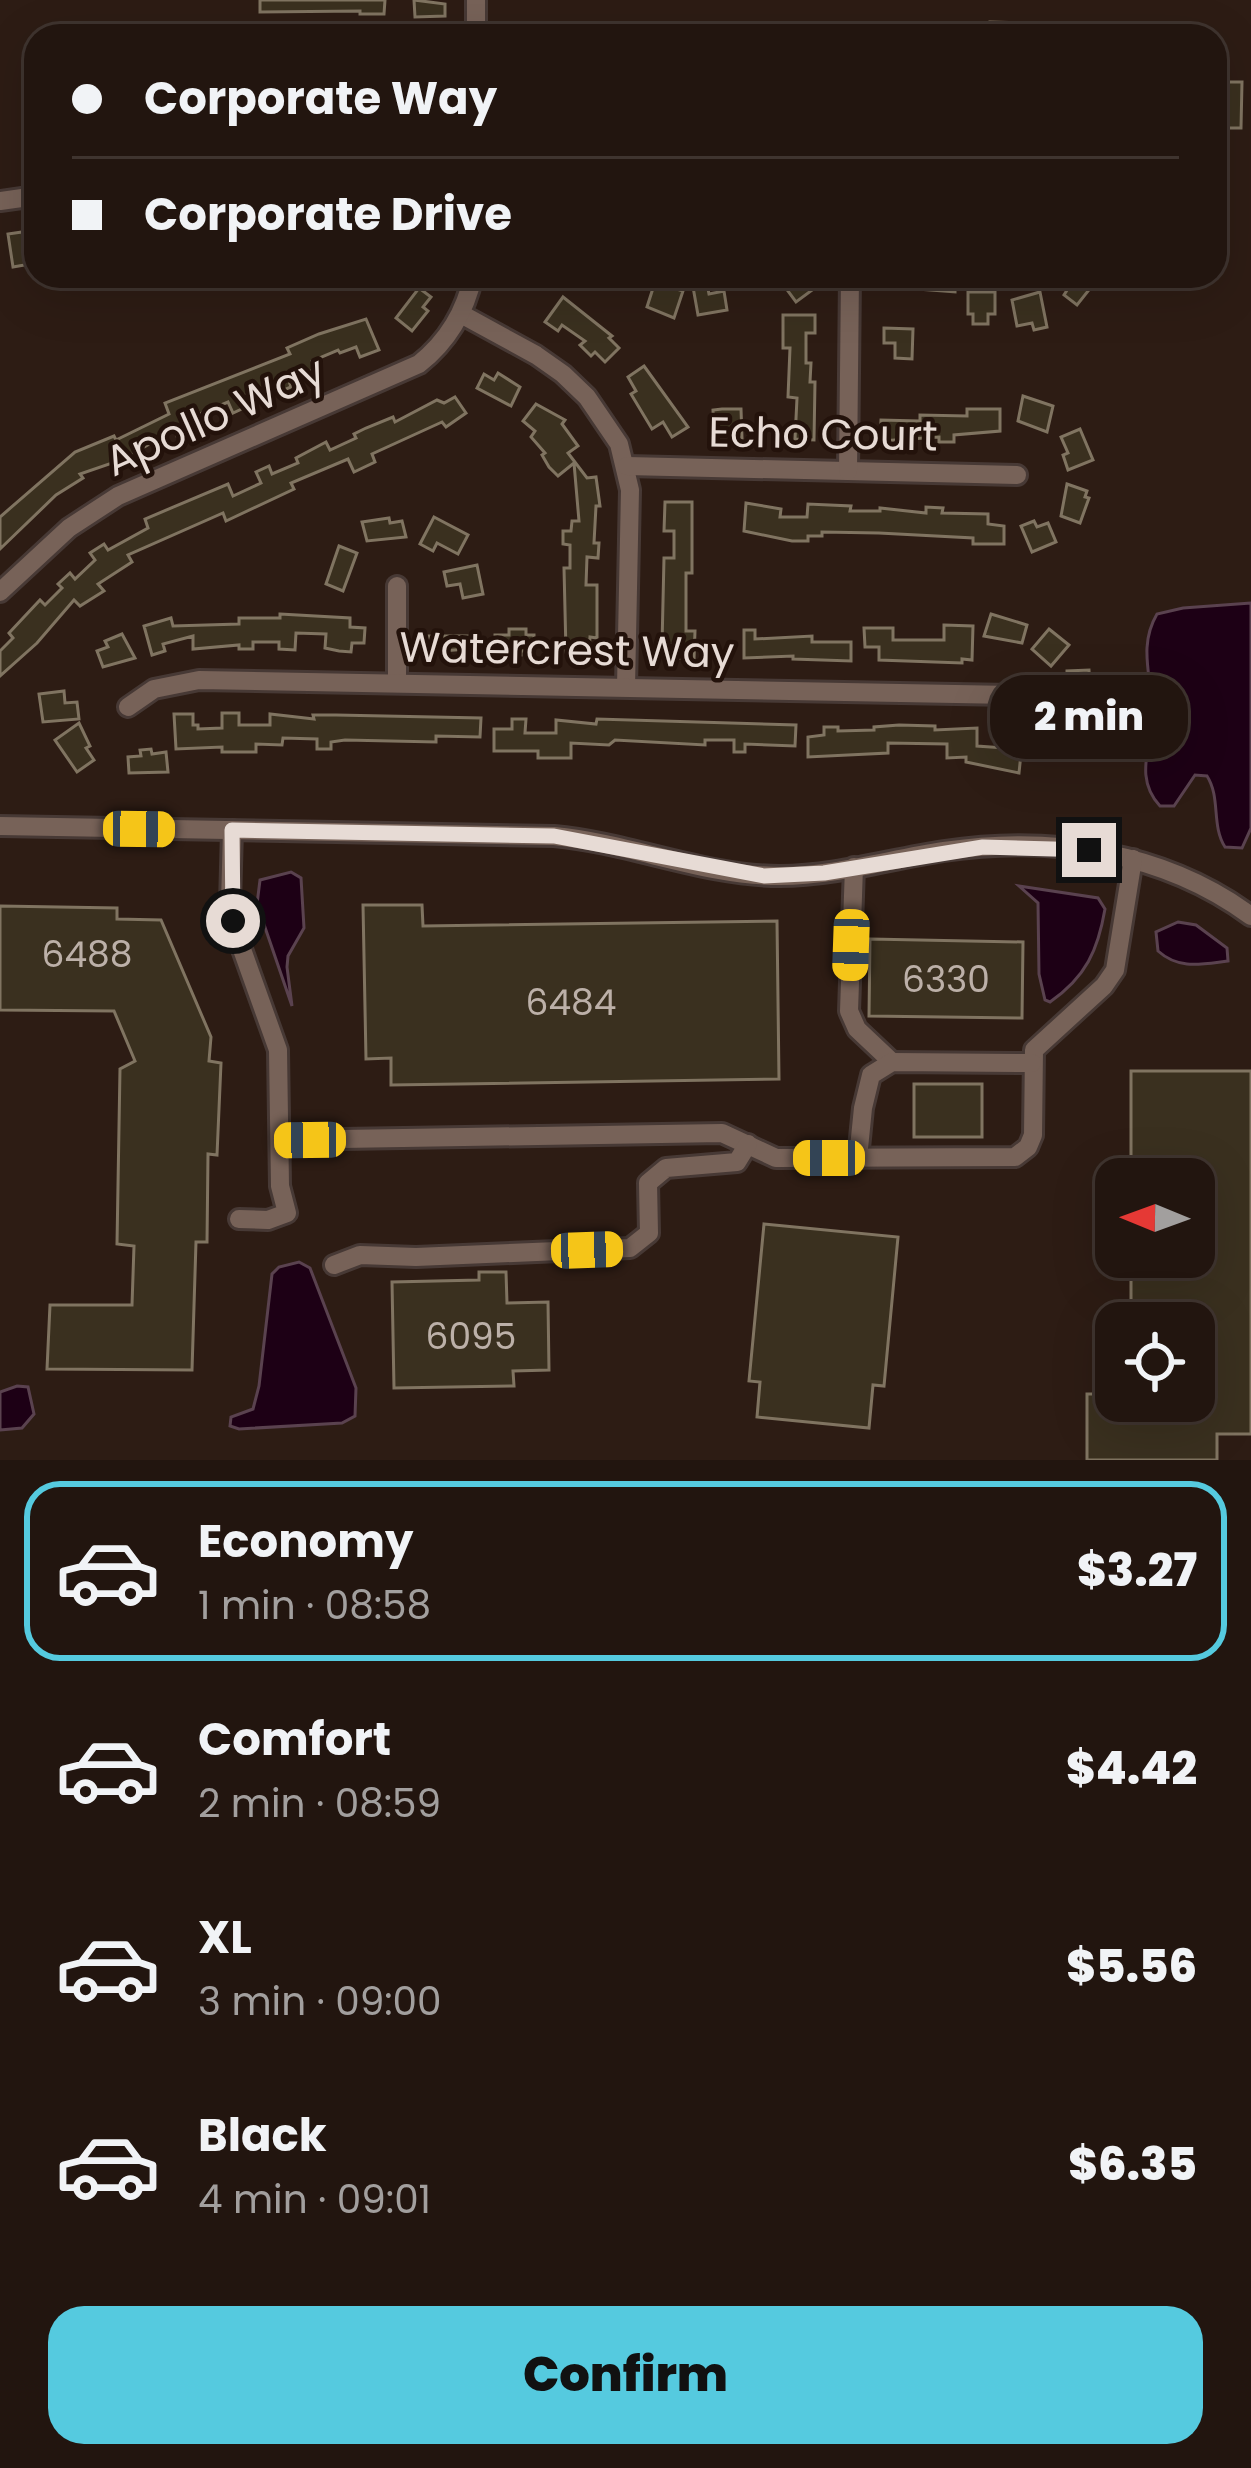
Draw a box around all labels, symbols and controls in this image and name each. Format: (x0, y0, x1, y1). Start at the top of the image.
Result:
text: Corporate Way (144, 67, 497, 130)
text: Corporate Drive (144, 183, 512, 246)
street label: Apollo Way (95, 341, 335, 491)
street label: Echo Court (708, 403, 938, 465)
street label: Watercrest Way (399, 618, 735, 682)
callout: 2 min (990, 676, 1188, 760)
text: 2 min (1034, 689, 1144, 744)
car (103, 810, 175, 848)
route end (1062, 823, 1116, 877)
route start (206, 894, 260, 948)
car (832, 908, 870, 982)
house number: 6488 (42, 929, 132, 980)
house number: 6330 (902, 954, 990, 1005)
house number: 6484 (526, 977, 616, 1028)
car (274, 1121, 346, 1159)
car (793, 1140, 865, 1176)
north arrow (1095, 1158, 1215, 1278)
map controls (1095, 1158, 1215, 1422)
car (550, 1231, 624, 1269)
button: locate (1095, 1302, 1215, 1422)
house number: 6095 (426, 1311, 516, 1362)
text: Economy (198, 1510, 413, 1573)
icon: car (54, 1517, 162, 1625)
text: $3.27 (1077, 1539, 1197, 1602)
text: 1 min · 08:58 (198, 1578, 431, 1633)
text: Comfort (198, 1708, 391, 1771)
icon: car (54, 1715, 162, 1823)
text: $4.42 (1066, 1737, 1197, 1800)
text: 2 min · 08:59 (198, 1776, 441, 1831)
text: XL (198, 1906, 252, 1969)
icon: car (54, 1913, 162, 2021)
text: $5.56 (1066, 1935, 1197, 1998)
text: 3 min · 09:00 (198, 1974, 442, 2029)
text: Black (198, 2104, 327, 2167)
icon: car (54, 2111, 162, 2219)
text: $6.35 (1068, 2133, 1197, 2196)
text: 4 min · 09:01 (198, 2172, 431, 2227)
button: Confirm (48, 2306, 1203, 2444)

